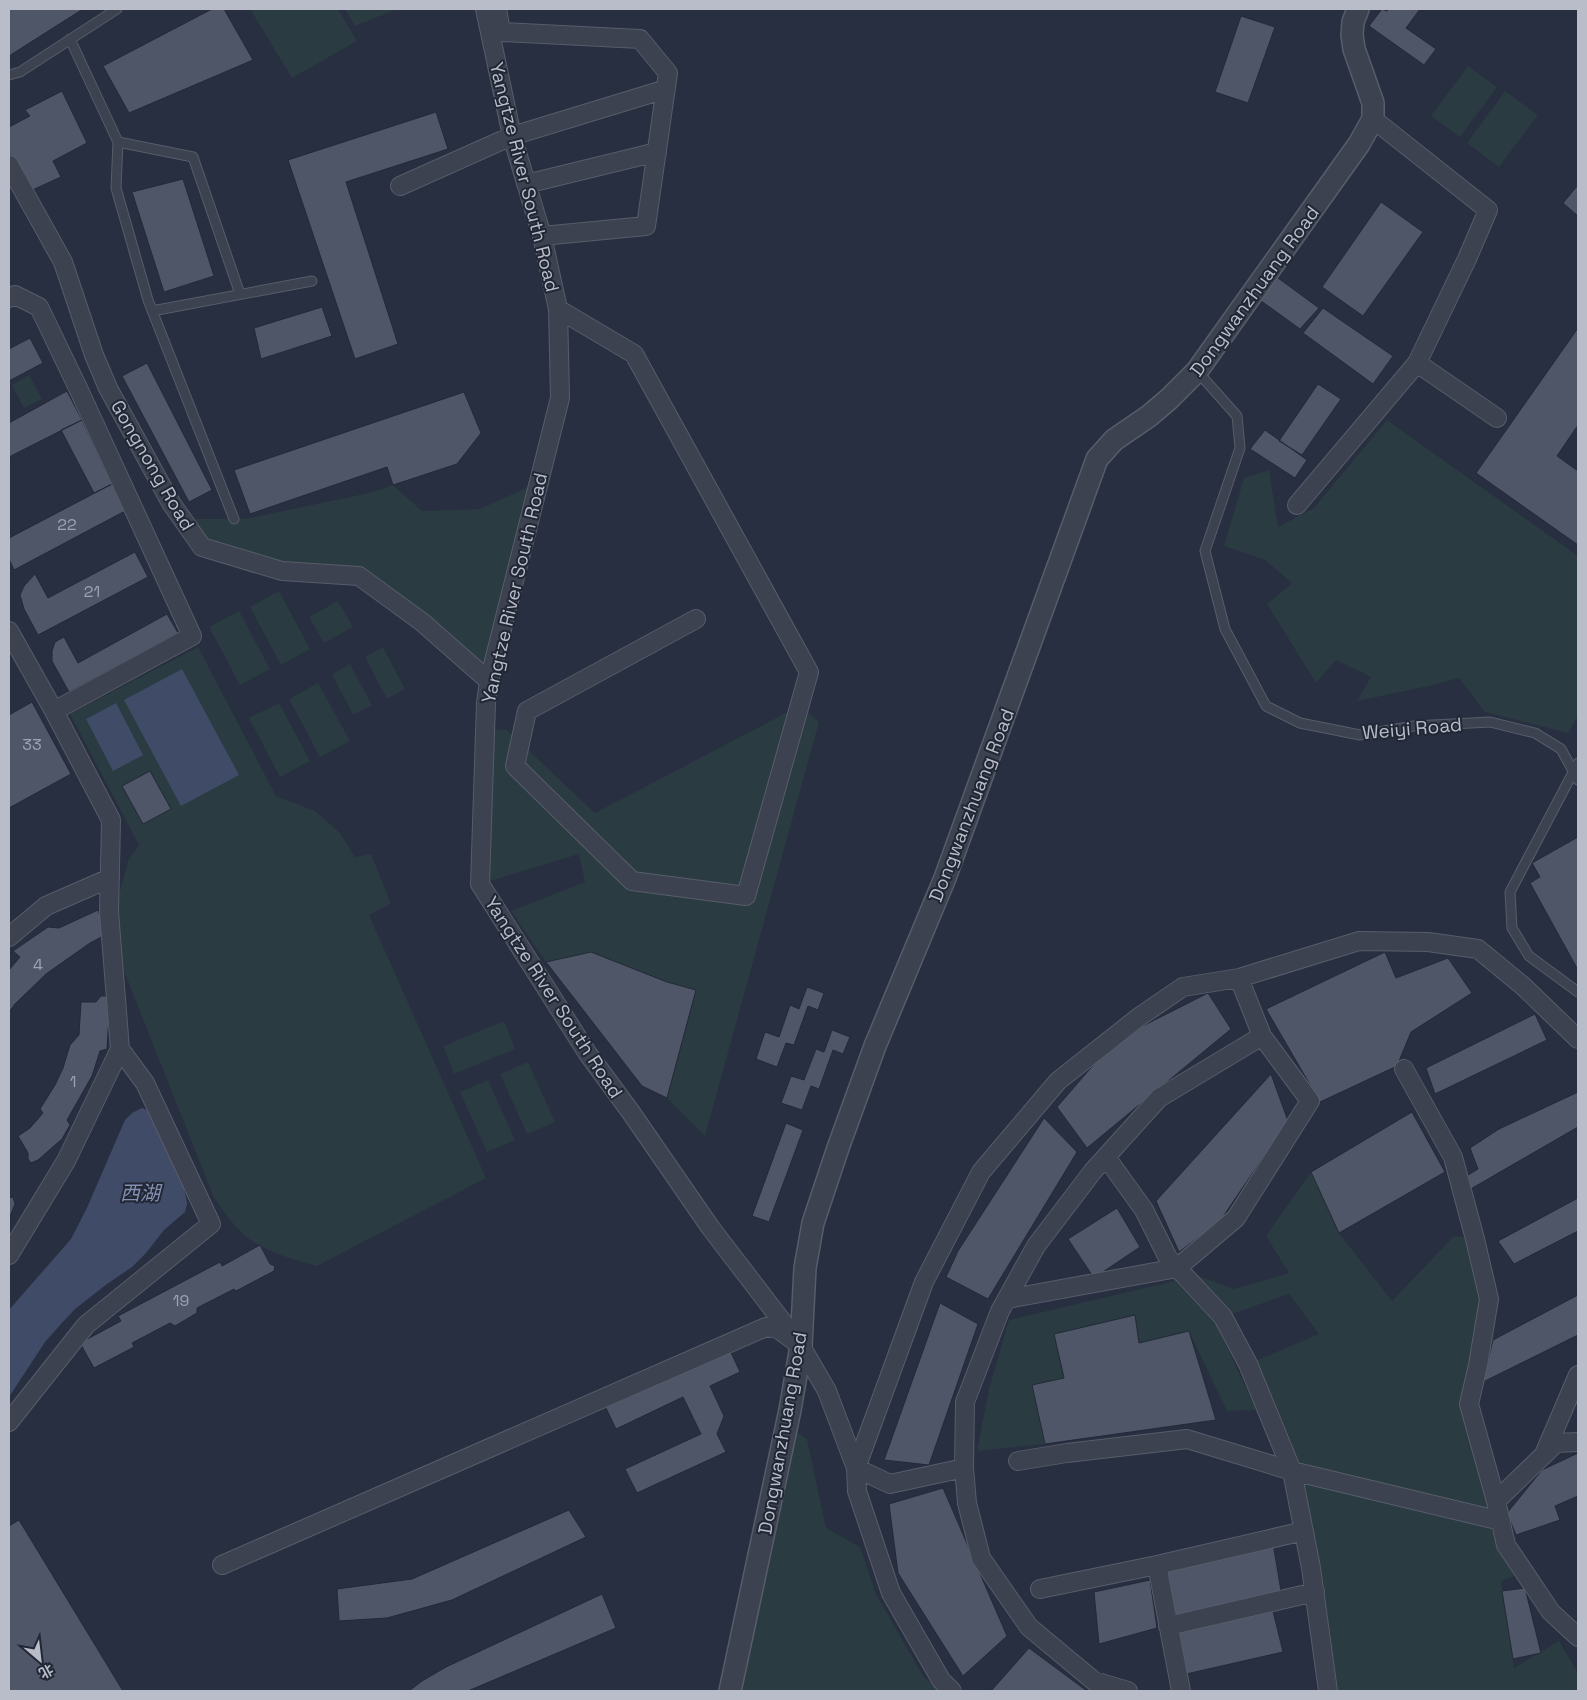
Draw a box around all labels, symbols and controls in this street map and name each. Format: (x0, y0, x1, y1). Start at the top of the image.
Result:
street label: Yangtze River South Road (484, 60, 565, 295)
street label: Dongwanzhuang Road (1184, 201, 1325, 382)
street label: Gongnong Road (105, 395, 200, 535)
street label: Yangtze River South Road (476, 470, 553, 706)
house number: 22 (57, 514, 77, 535)
house number: 21 (84, 581, 100, 602)
street label: Dongwanzhuang Road (923, 705, 1020, 905)
street label: Weiyi Road (1361, 712, 1463, 745)
house number: 33 (22, 734, 42, 755)
street label: Yangtze River South Road (479, 892, 628, 1103)
house number: 4 (33, 954, 43, 975)
house number: 1 (70, 1071, 76, 1092)
water label: 西湖 (120, 1180, 163, 1206)
house number: 19 (173, 1290, 189, 1311)
street label: Dongwanzhuang Road (752, 1330, 813, 1536)
north arrow (15, 1635, 65, 1685)
text: 北 (36, 1660, 57, 1683)

